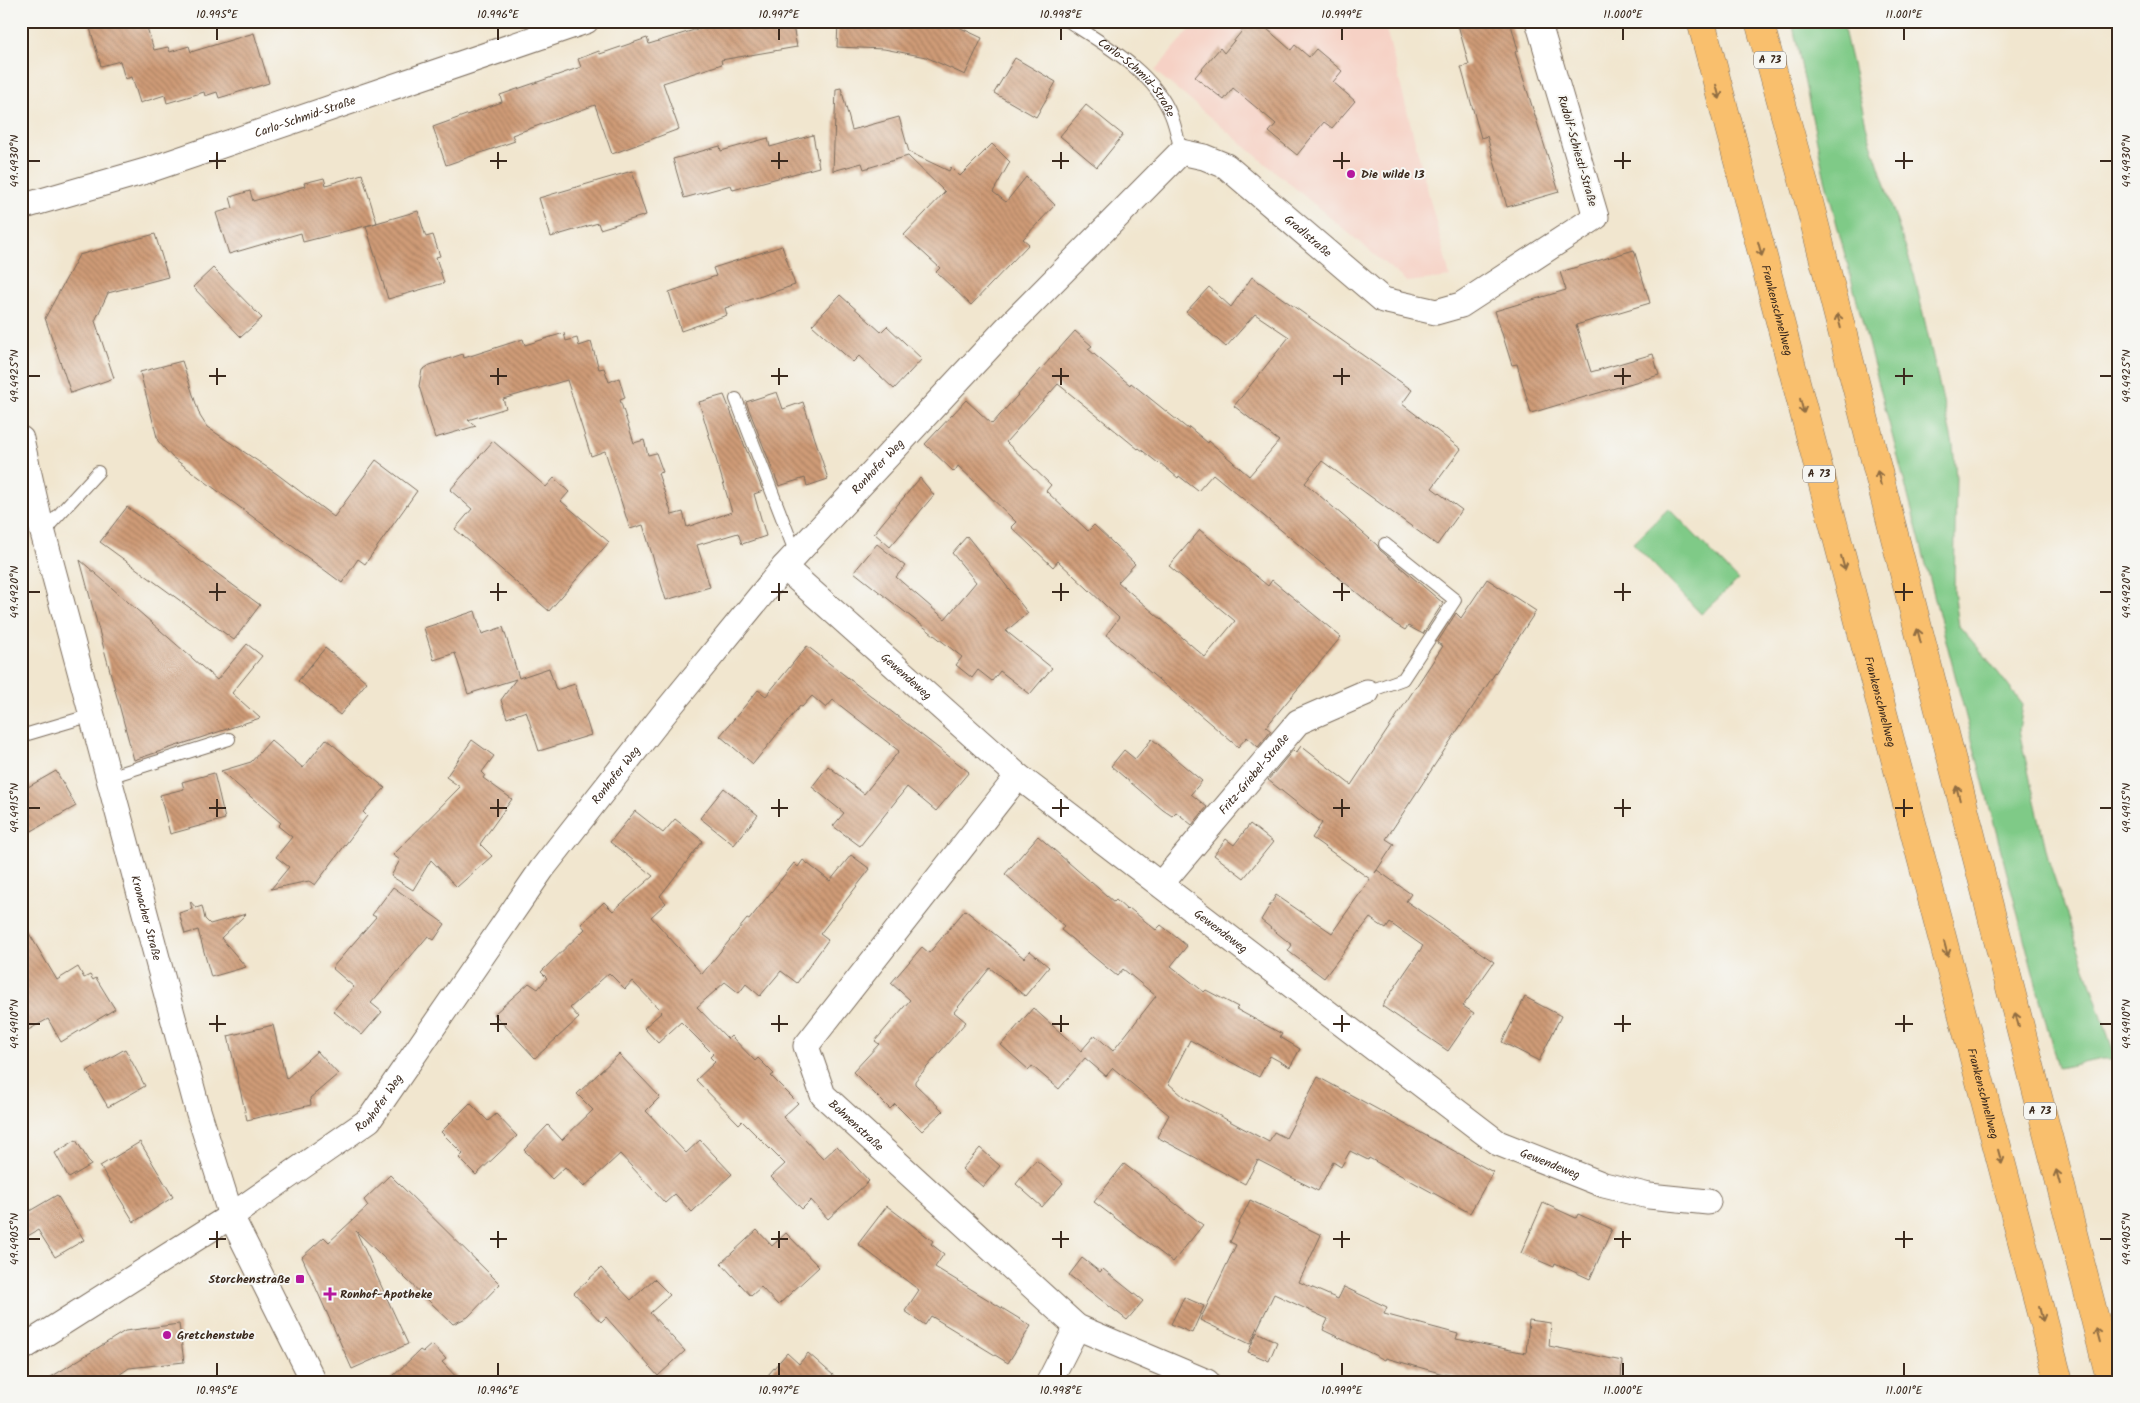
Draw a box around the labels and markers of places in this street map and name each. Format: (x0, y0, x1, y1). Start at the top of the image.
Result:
place label: Die wilde 13 (1361, 165, 1425, 184)
marker: Die wilde 13 (1345, 168, 1357, 180)
place label: Storchenstraße (208, 1270, 290, 1289)
marker: Storchenstraße (294, 1273, 306, 1285)
place label: Ronhof-Apotheke (340, 1285, 433, 1304)
marker: Ronhof-Apotheke (324, 1288, 336, 1300)
place label: Gretchenstube (177, 1326, 255, 1345)
marker: Gretchenstube (161, 1329, 173, 1341)

